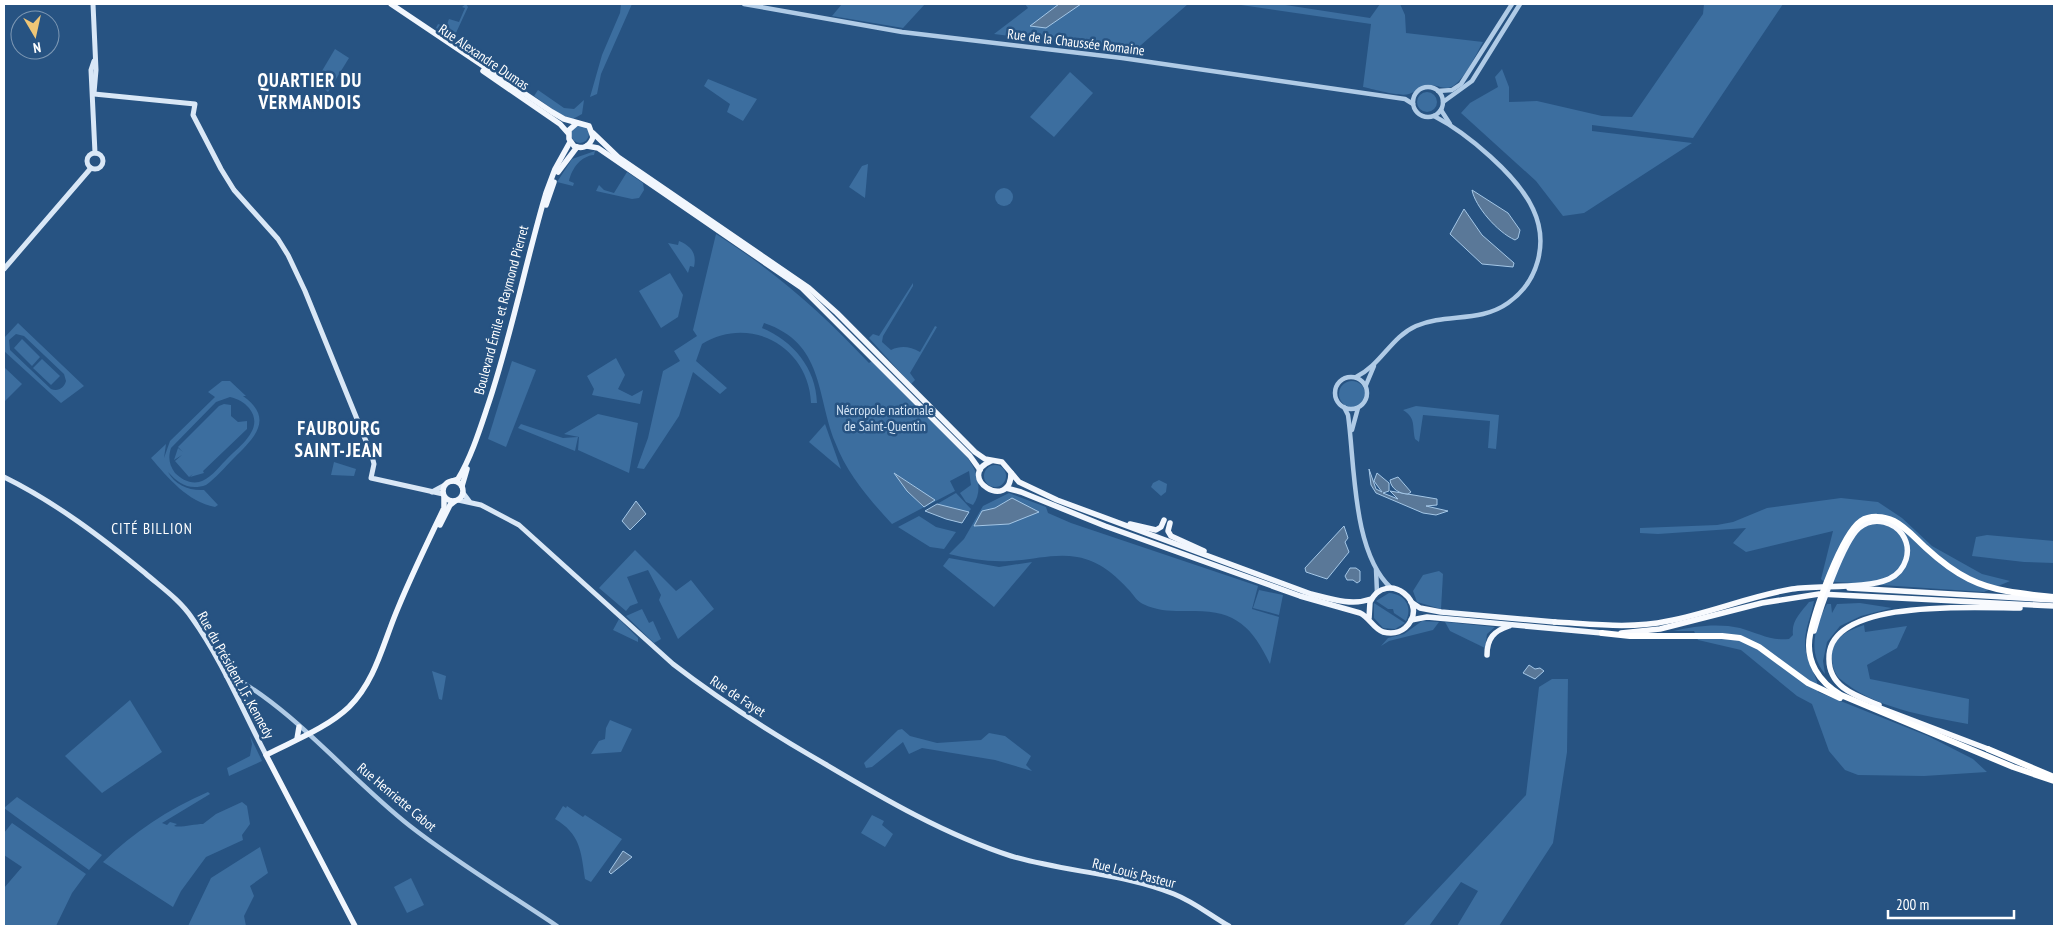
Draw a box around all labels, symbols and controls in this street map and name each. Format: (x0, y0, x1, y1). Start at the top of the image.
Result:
north arrow (10, 10, 60, 60)
street label: Rue Alexandre Dumas (435, 20, 533, 94)
street label: Rue de la Chaussée Romaine (1006, 25, 1146, 59)
text: N (32, 38, 42, 57)
district label: QUARTIER DU VERMANDOIS (257, 68, 362, 114)
street label: Boulevard Émile et Raymond Pierret (470, 223, 532, 397)
park label: Nécropole nationale de Saint-Quentin (836, 401, 934, 435)
district label: FAUBOURG SAINT-JEAN (295, 416, 383, 462)
district label: CITÉ BILLION (111, 519, 193, 538)
street label: Rue du Président J.F. Kennedy (194, 608, 279, 742)
street label: Rue de Fayet (707, 671, 769, 721)
street label: Rue Henriette Cabot (354, 759, 440, 835)
street label: Rue Louis Pasteur (1090, 854, 1178, 892)
scale bar (1888, 888, 2014, 920)
text: 200 m (1896, 895, 1929, 914)

